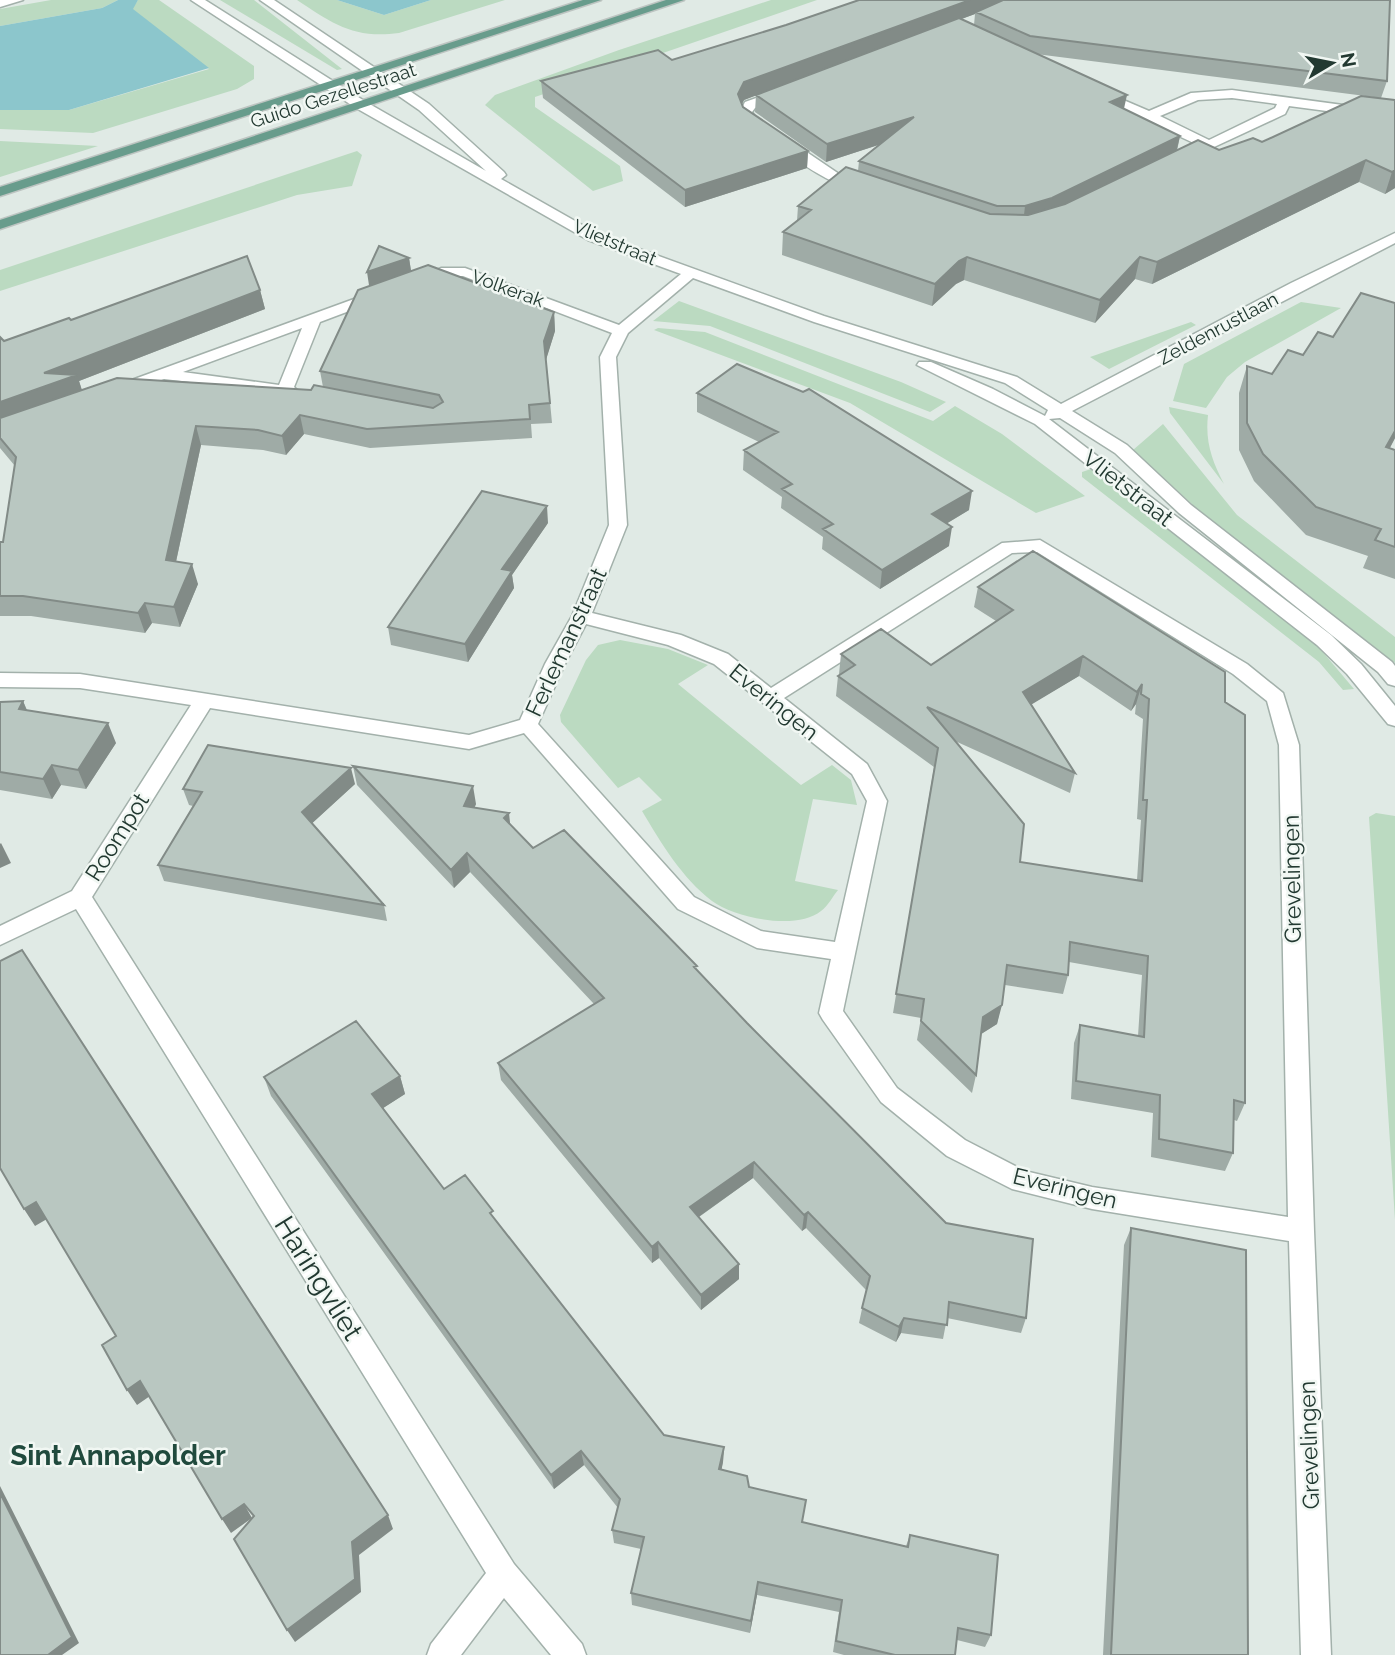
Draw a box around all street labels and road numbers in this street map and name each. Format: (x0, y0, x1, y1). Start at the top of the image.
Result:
street label: Guido Gezellestraat (248, 58, 419, 132)
street label: Vlietstraat (570, 215, 661, 270)
street label: Volkerak (469, 265, 547, 311)
street label: Zeldenrustlaan (1154, 287, 1282, 369)
street label: Vlietstraat (1078, 444, 1179, 532)
street label: Ferlemanstraat (519, 563, 612, 720)
street label: Everingen (724, 658, 824, 746)
street label: Roompot (79, 788, 154, 886)
street label: Grevelingen (1277, 815, 1306, 943)
street label: Everingen (1010, 1162, 1120, 1213)
street label: Haringvliet (268, 1210, 370, 1347)
street label: Grevelingen (1293, 1380, 1324, 1510)

